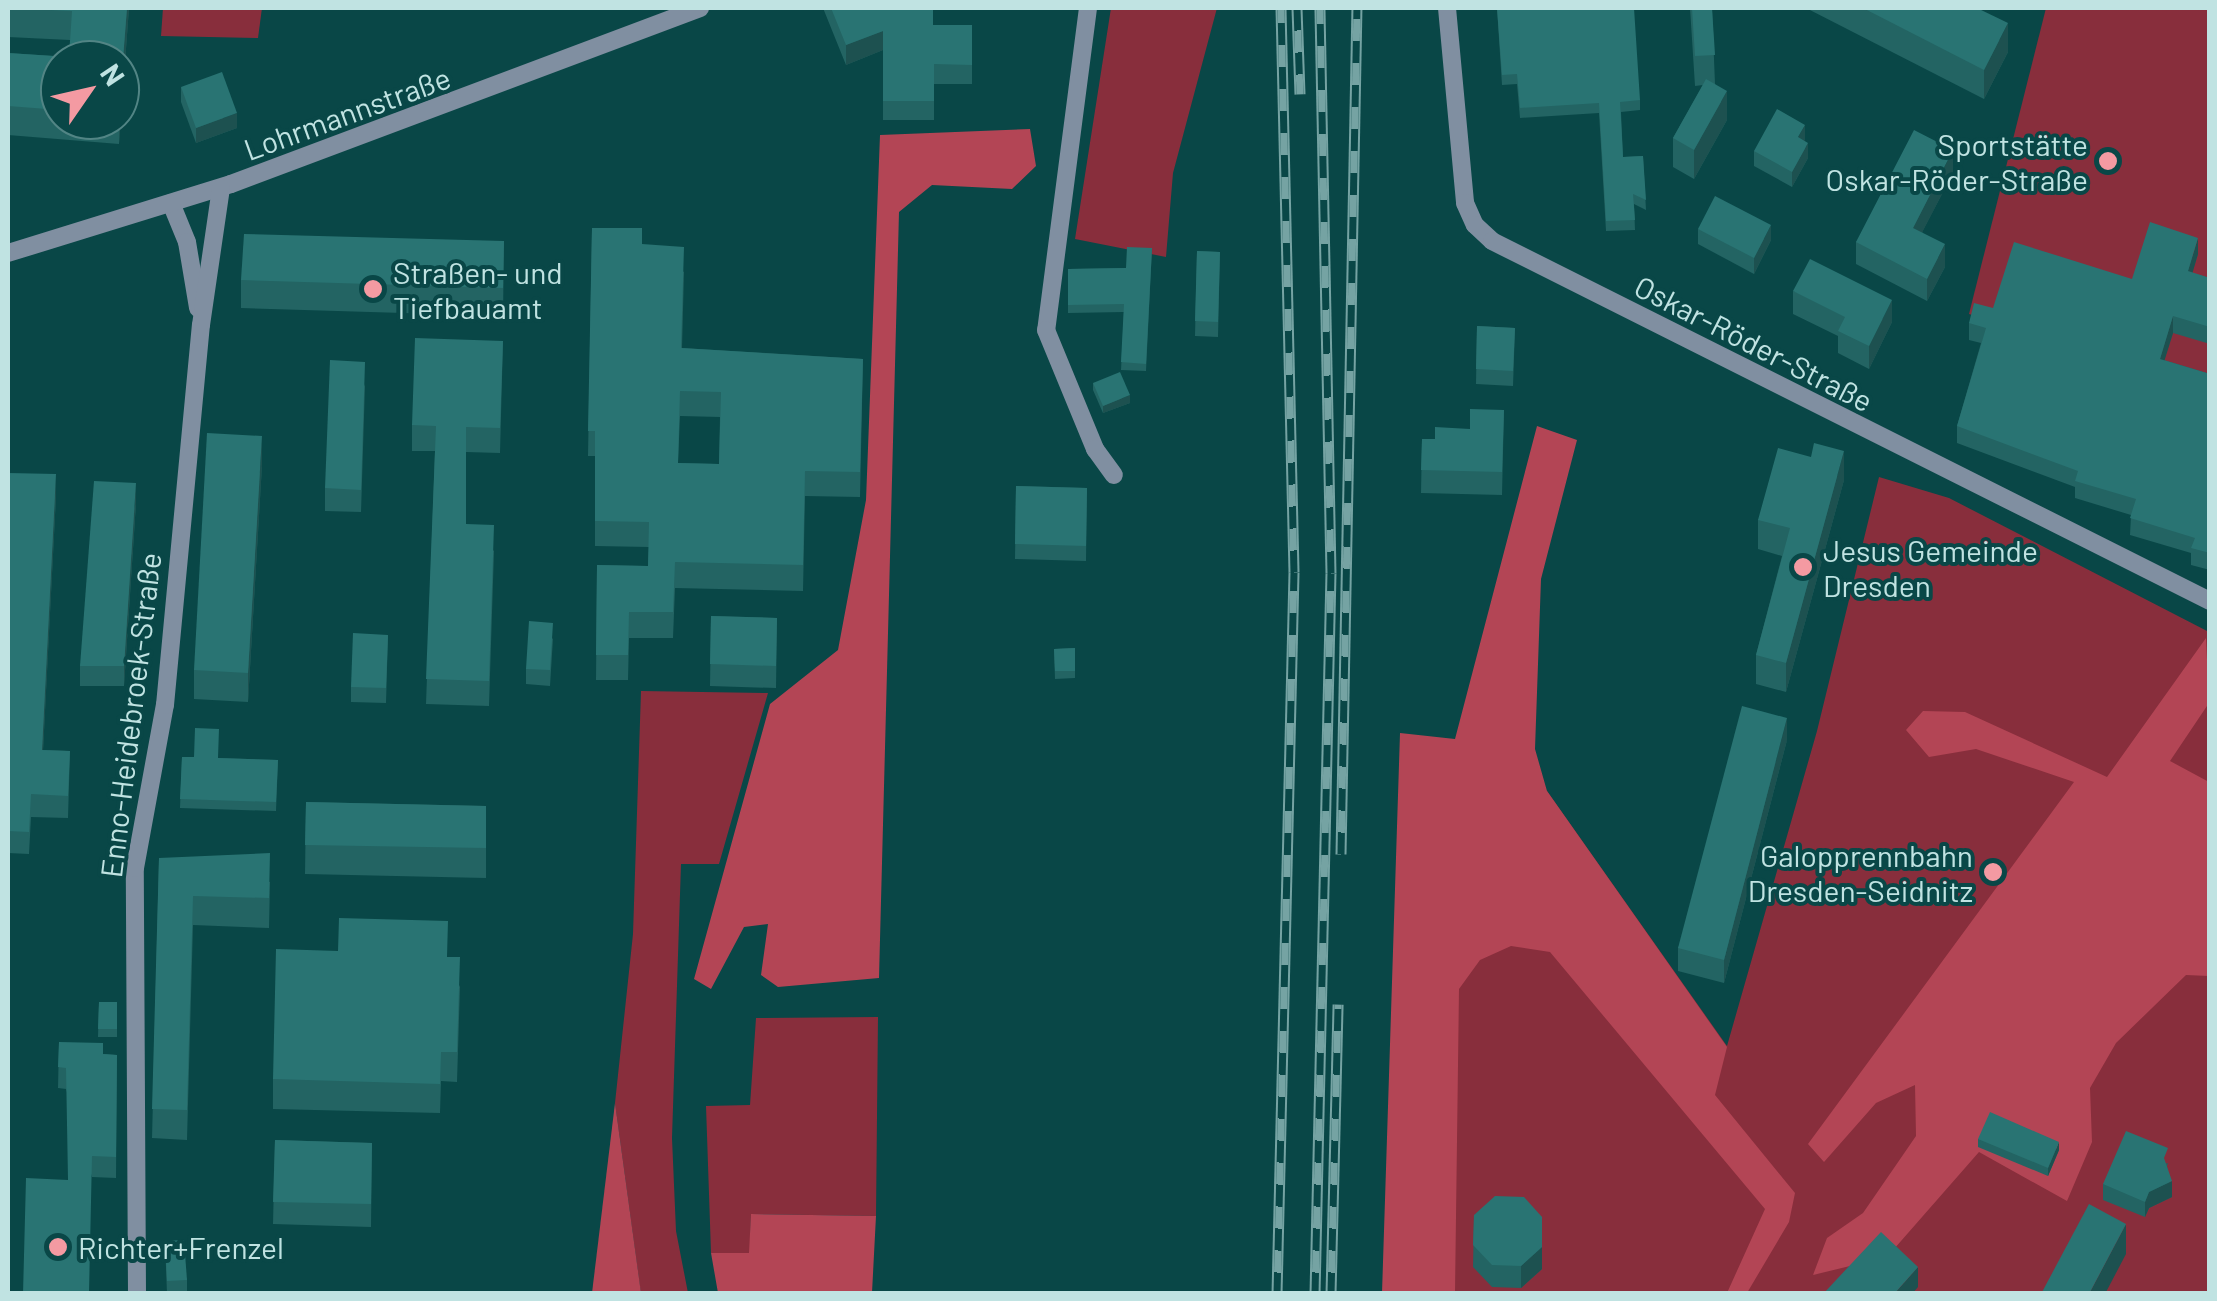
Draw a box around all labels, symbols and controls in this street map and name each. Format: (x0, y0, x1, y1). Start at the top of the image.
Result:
north arrow (40, 40, 140, 140)
text: N (94, 57, 133, 92)
street label: Lohrmannstraße (239, 59, 455, 167)
place label: Sportstätte Oskar-Röder-Straße (1826, 126, 2088, 196)
marker: Sportstätte Oskar-Röder-Straße (2097, 150, 2119, 172)
place label: Straßen- und Tiefbauamt (393, 254, 563, 324)
street label: Oskar-Röder-Straße (1629, 267, 1879, 419)
marker: Straßen- und Tiefbauamt (362, 278, 384, 300)
place label: Jesus Gemeinde Dresden (1823, 532, 2038, 602)
street label: Enno-Heidebroek-Straße (92, 550, 168, 880)
marker: Jesus Gemeinde Dresden (1792, 556, 1814, 578)
place label: Galopprennbahn Dresden-Seidnitz (1748, 837, 1973, 908)
marker: Galopprennbahn Dresden-Seidnitz (1982, 861, 2004, 883)
place label: Richter+Frenzel (78, 1229, 284, 1265)
marker: Richter+Frenzel (47, 1236, 69, 1258)

